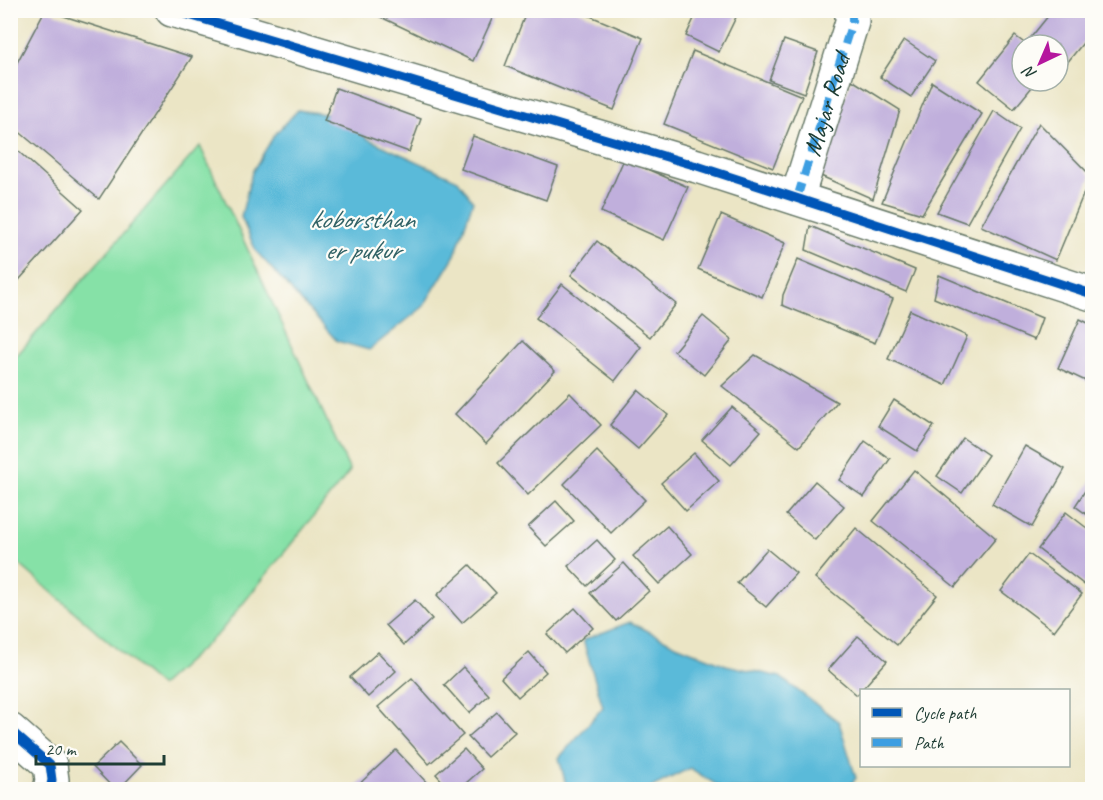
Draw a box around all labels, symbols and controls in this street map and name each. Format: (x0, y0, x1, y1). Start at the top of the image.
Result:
north arrow (1010, 33, 1070, 93)
street label: Majar Road (795, 46, 859, 160)
text: N (1018, 60, 1041, 84)
water label: koborsthan er pukur (310, 202, 416, 267)
legend (860, 689, 1070, 767)
text: Cycle path (914, 702, 977, 724)
scale bar (36, 728, 164, 766)
text: Path (914, 732, 944, 754)
text: 20 m (45, 738, 78, 760)

